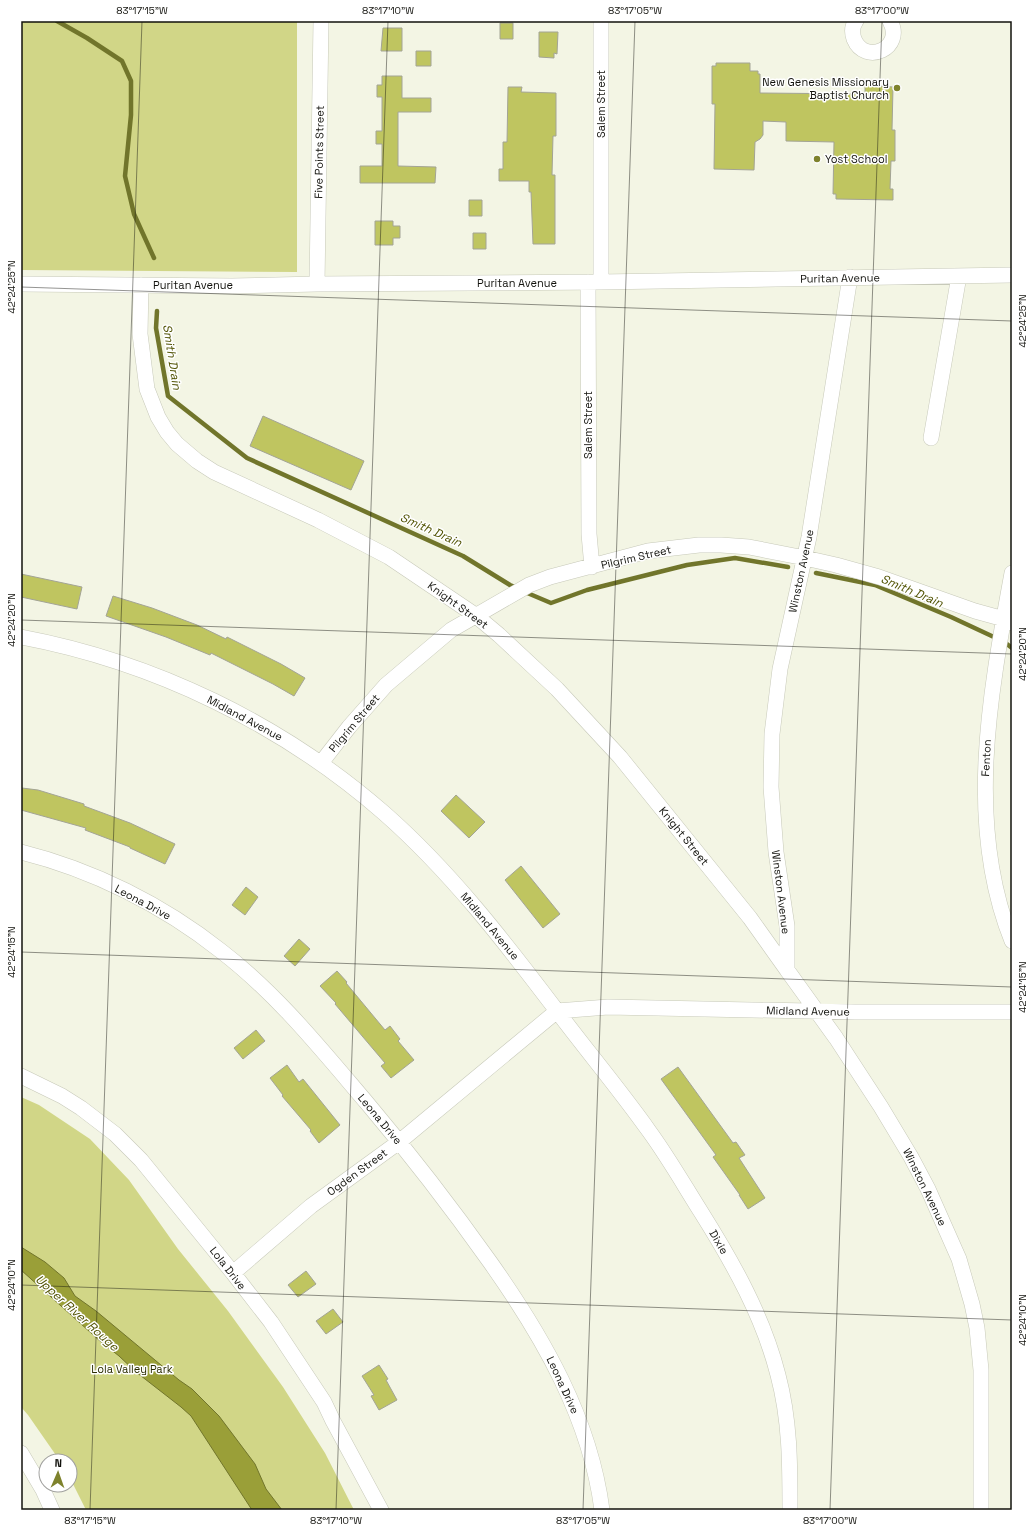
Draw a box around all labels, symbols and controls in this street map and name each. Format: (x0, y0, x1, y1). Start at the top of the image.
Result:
text: 83°17'15"W (116, 4, 168, 17)
text: 83°17'10"W (362, 4, 414, 17)
text: 83°17'05"W (608, 4, 662, 17)
text: 83°17'00"W (855, 4, 909, 17)
street label: Salem Street (594, 70, 608, 138)
place label: New Genesis Missionary Baptist Church (762, 75, 889, 102)
marker: New Genesis Missionary Baptist Church (892, 83, 902, 93)
street label: Five Points Street (311, 105, 327, 199)
place label: Yost School (825, 152, 887, 166)
marker: Yost School (812, 154, 822, 164)
text: 42°24'25"N (5, 260, 18, 314)
street label: Puritan Avenue (800, 270, 880, 286)
street label: Puritan Avenue (477, 276, 557, 290)
street label: Puritan Avenue (153, 278, 233, 292)
text: 42°24'25"N (1016, 294, 1029, 348)
water label: Smith Drain (159, 323, 185, 391)
street label: Salem Street (581, 391, 595, 459)
water label: Smith Drain (398, 509, 465, 551)
street label: Winston Avenue (785, 528, 817, 614)
street label: Pilgrim Street (599, 542, 673, 572)
water label: Smith Drain (878, 571, 946, 612)
street label: Knight Street (425, 578, 491, 632)
text: 42°24'20"N (5, 593, 18, 647)
text: 42°24'20"N (1016, 627, 1029, 681)
street label: Pilgrim Street (326, 691, 382, 755)
street label: Midland Avenue (205, 692, 285, 744)
street label: Fenton (978, 739, 994, 777)
street label: Knight Street (656, 804, 712, 868)
street label: Winston Avenue (769, 849, 793, 935)
street label: Leona Drive (113, 881, 173, 923)
street label: Midland Avenue (458, 889, 522, 963)
text: 42°24'15"N (5, 926, 18, 978)
text: 42°24'15"N (1016, 961, 1029, 1013)
street label: Midland Avenue (766, 1003, 850, 1019)
street label: Leona Drive (355, 1091, 405, 1147)
street label: Ogden Street (324, 1145, 390, 1199)
street label: Winston Avenue (900, 1146, 950, 1228)
street label: Dixie (707, 1227, 731, 1257)
street label: Lola Drive (207, 1244, 249, 1292)
text: 42°24'10"N (5, 1259, 18, 1311)
water label: Upper River Rouge (32, 1271, 123, 1355)
text: 42°24'10"N (1016, 1294, 1029, 1346)
street label: Leona Drive (544, 1354, 582, 1416)
park label: Lola Valley Park (91, 1362, 173, 1376)
north arrow (38, 1453, 78, 1493)
text: N (54, 1456, 62, 1470)
text: 83°17'15"W (64, 1514, 116, 1527)
text: 83°17'10"W (310, 1514, 362, 1527)
text: 83°17'05"W (556, 1514, 610, 1527)
text: 83°17'00"W (803, 1514, 857, 1527)

